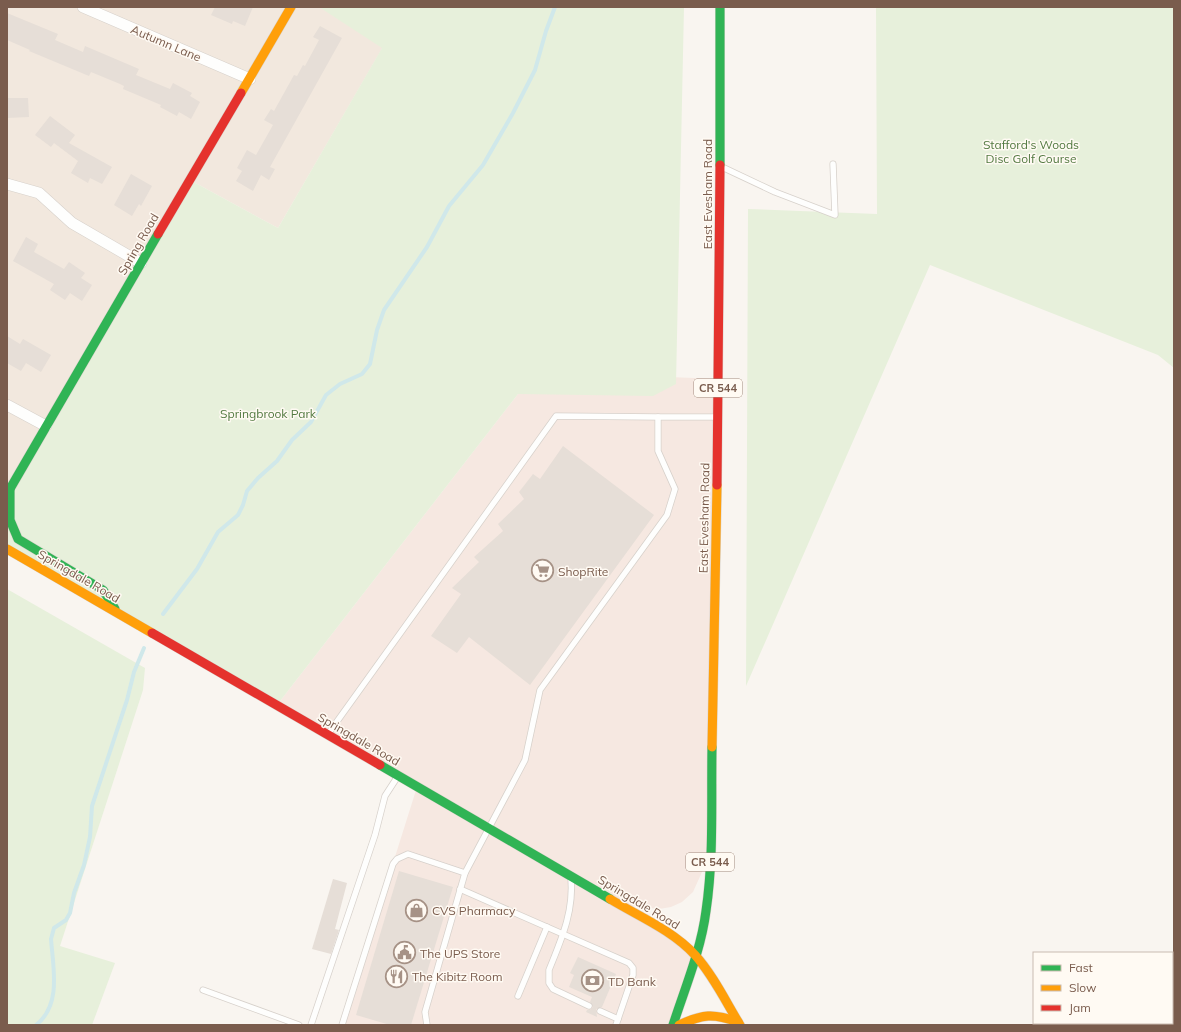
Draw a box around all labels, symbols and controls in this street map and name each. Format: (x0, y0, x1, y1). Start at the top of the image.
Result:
street label: Autumn Lane (129, 21, 203, 65)
park label: Stafford's Woods Disc Golf Course (983, 137, 1079, 166)
street label: East Evesham Road (700, 139, 715, 249)
street label: Spring Road (114, 210, 162, 278)
road number: CR 544 (694, 379, 742, 397)
park label: Springbrook Park (220, 406, 317, 421)
street label: East Evesham Road (696, 463, 712, 573)
street label: Springdale Road (35, 546, 123, 606)
supermarket icon: ShopRite (529, 558, 555, 584)
place label: ShopRite (558, 564, 608, 579)
street label: Springdale Road (315, 709, 403, 769)
road number: CR 544 (686, 853, 734, 871)
street label: Springdale Road (595, 872, 683, 932)
shop icon: CVS Pharmacy (404, 897, 430, 923)
place label: CVS Pharmacy (432, 903, 516, 918)
public building icon: The UPS Store (391, 940, 417, 966)
place label: The UPS Store (420, 946, 500, 961)
legend (1033, 952, 1173, 1024)
text: Fast (1069, 960, 1093, 975)
restaurant icon: The Kibitz Room (384, 963, 410, 989)
bank icon: TD Bank (579, 968, 605, 994)
place label: The Kibitz Room (412, 969, 502, 984)
place label: TD Bank (608, 974, 657, 989)
text: Slow (1069, 980, 1097, 995)
text: Jam (1069, 1000, 1091, 1015)

